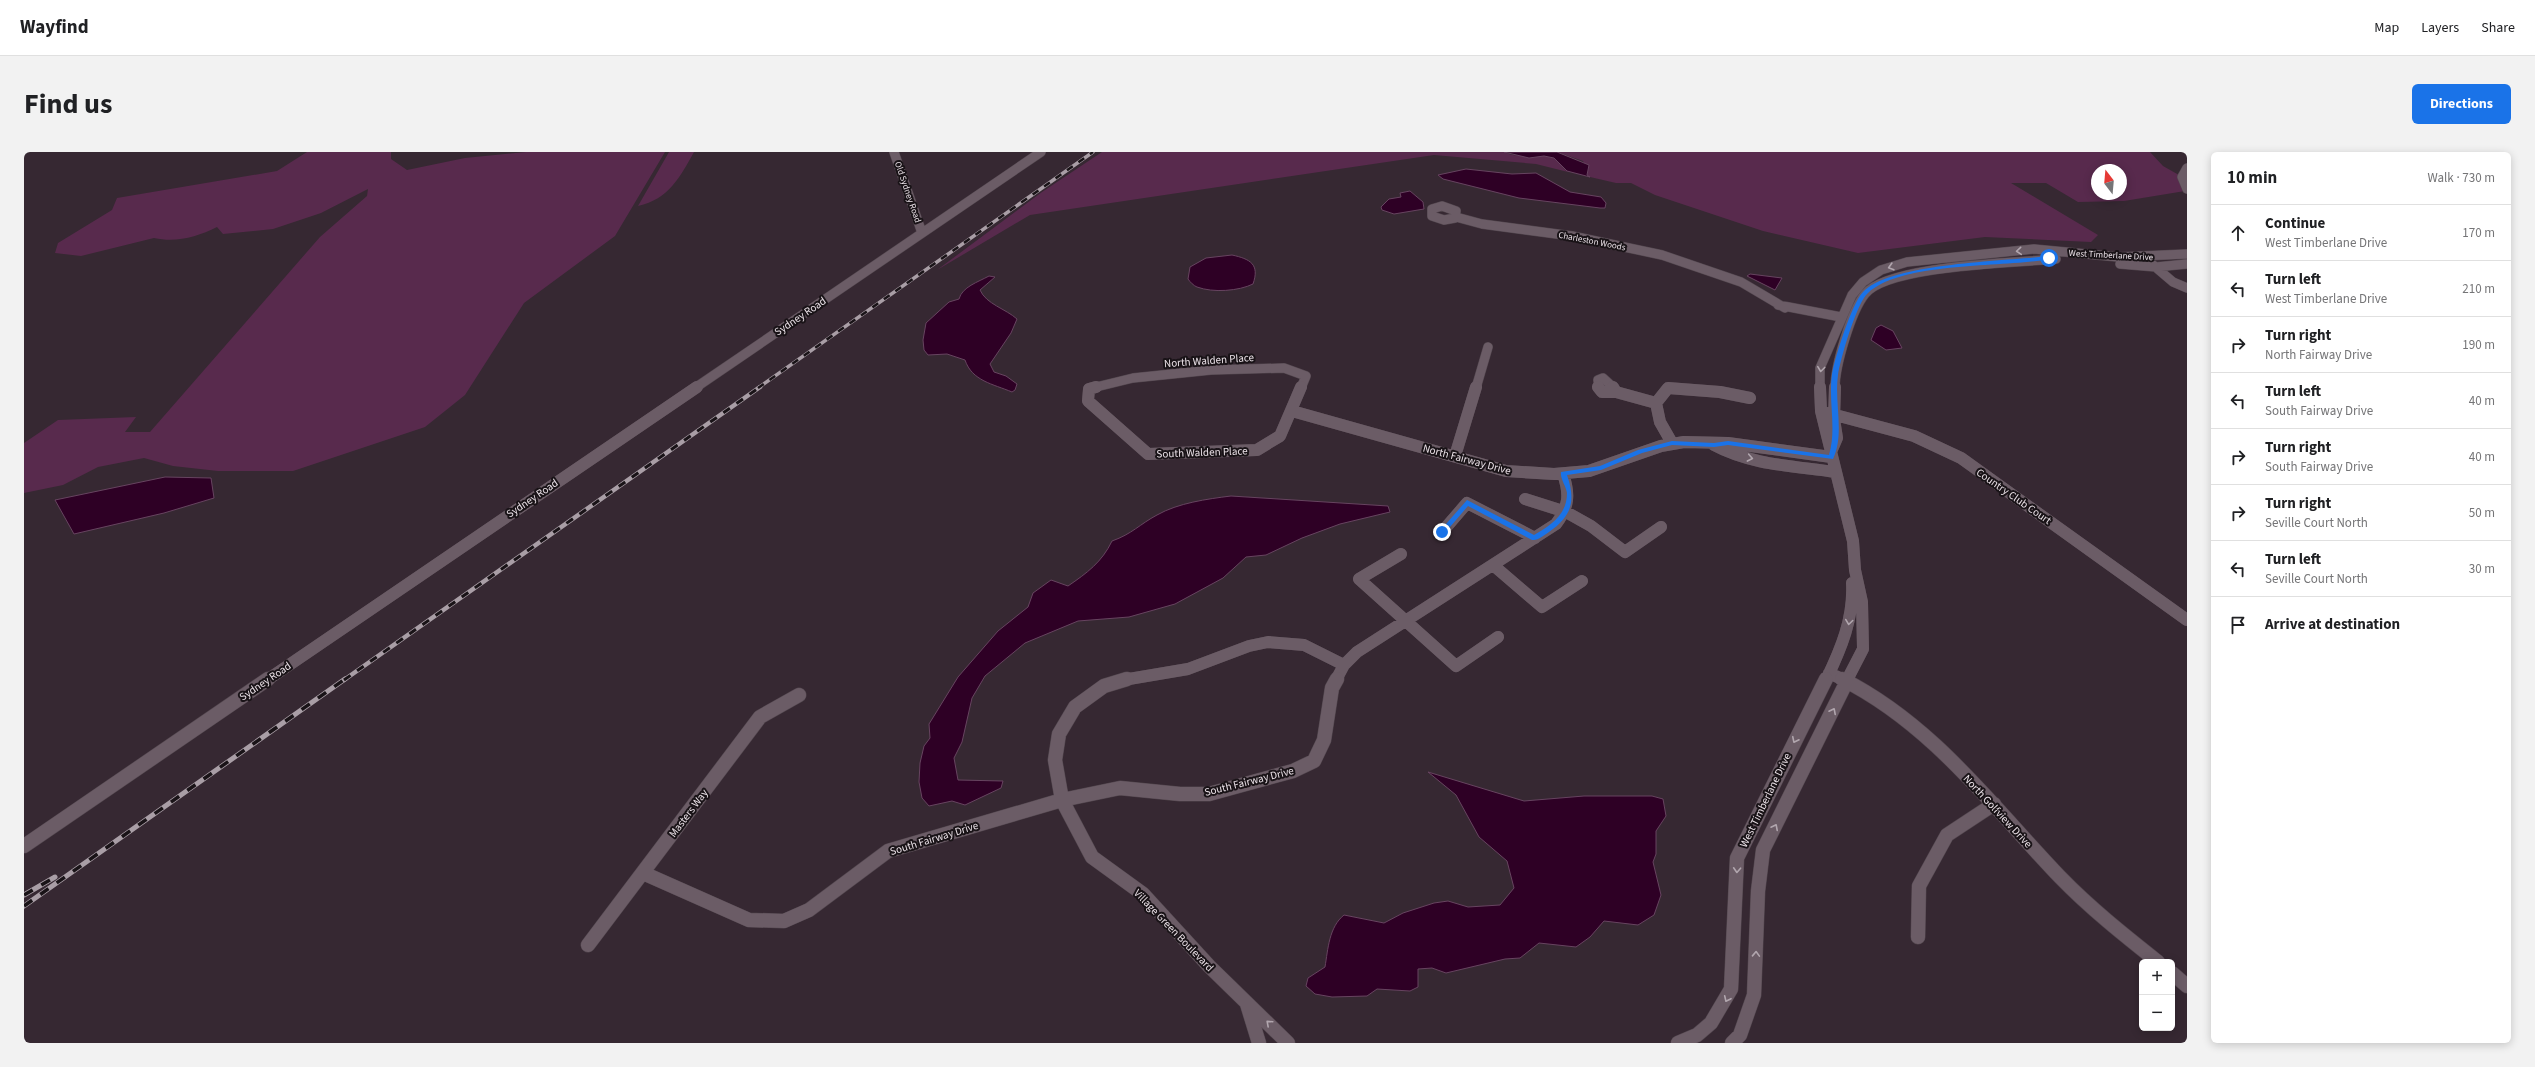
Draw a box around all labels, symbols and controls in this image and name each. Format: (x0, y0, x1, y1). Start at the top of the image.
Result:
text: Wayfind (20, 14, 89, 41)
text: Map (2374, 18, 2399, 38)
text: Layers (2421, 18, 2459, 38)
text: Share (2481, 18, 2515, 38)
text: Find us (24, 84, 112, 124)
button: Directions (2412, 84, 2511, 124)
street label: Old Sydney Road (891, 160, 924, 224)
north arrow (2091, 164, 2127, 200)
text: 10 min (2227, 166, 2277, 190)
text: Walk · 730 m (2427, 169, 2495, 187)
text: Continue (2265, 213, 2325, 234)
icon: ahead (2227, 222, 2249, 244)
text: 170 m (2462, 224, 2495, 242)
street label: Charleston Woods (1557, 229, 1627, 254)
text: West Timberlane Drive (2265, 234, 2387, 252)
one-way arrow (2016, 246, 2022, 255)
street label: West Timberlane Drive (2068, 247, 2154, 264)
route start (2040, 249, 2058, 267)
one-way arrow (1887, 262, 1894, 271)
text: Turn left (2265, 269, 2321, 290)
icon: left (2227, 278, 2249, 300)
text: 210 m (2462, 280, 2495, 298)
text: West Timberlane Drive (2265, 290, 2387, 308)
street label: Sydney Road (771, 294, 829, 339)
text: Turn right (2265, 325, 2331, 346)
icon: right (2227, 334, 2249, 356)
text: 190 m (2462, 336, 2495, 354)
text: North Fairway Drive (2265, 346, 2372, 364)
street label: North Walden Place (1164, 350, 1255, 371)
one-way arrow (1817, 366, 1826, 373)
text: Turn left (2265, 381, 2321, 402)
icon: left (2227, 390, 2249, 412)
text: 40 m (2469, 392, 2495, 410)
text: South Fairway Drive (2265, 402, 2373, 420)
text: Turn right (2265, 437, 2331, 458)
street label: North Fairway Drive (1421, 441, 1513, 479)
street label: South Walden Place (1156, 443, 1248, 462)
icon: right (2227, 446, 2249, 468)
text: 40 m (2469, 448, 2495, 466)
one-way arrow (1747, 453, 1753, 462)
text: South Fairway Drive (2265, 458, 2373, 476)
street label: Country Club Court (1973, 465, 2054, 528)
street label: Sydney Road (503, 476, 561, 521)
text: Turn right (2265, 493, 2331, 514)
icon: right (2227, 502, 2249, 524)
text: 50 m (2469, 504, 2495, 522)
text: Seville Court North (2265, 514, 2368, 532)
route end (1433, 523, 1451, 541)
text: Turn left (2265, 549, 2321, 570)
icon: left (2227, 558, 2249, 580)
text: 30 m (2469, 560, 2495, 578)
text: Seville Court North (2265, 570, 2368, 588)
icon: arrive (2227, 614, 2249, 636)
text: Arrive at destination (2265, 614, 2400, 635)
one-way arrow (1845, 619, 1854, 625)
street label: Sydney Road (236, 659, 294, 704)
one-way arrow (1828, 707, 1836, 715)
one-way arrow (1792, 735, 1800, 743)
street label: West Timberlane Drive (1736, 750, 1795, 850)
street label: South Fairway Drive (1203, 763, 1296, 800)
street label: North Golfview Drive (1960, 771, 2036, 852)
street label: Masters Way (665, 786, 711, 840)
street label: South Fairway Drive (888, 818, 981, 859)
one-way arrow (1770, 824, 1777, 831)
one-way arrow (1732, 867, 1741, 873)
street label: Village Green Boulevard (1130, 886, 1217, 975)
one-way arrow (1751, 951, 1760, 957)
map controls (2139, 959, 2175, 1031)
button: + (2139, 959, 2175, 995)
one-way arrow (1724, 995, 1732, 1003)
button: − (2139, 995, 2175, 1031)
one-way arrow (1266, 1020, 1273, 1027)

